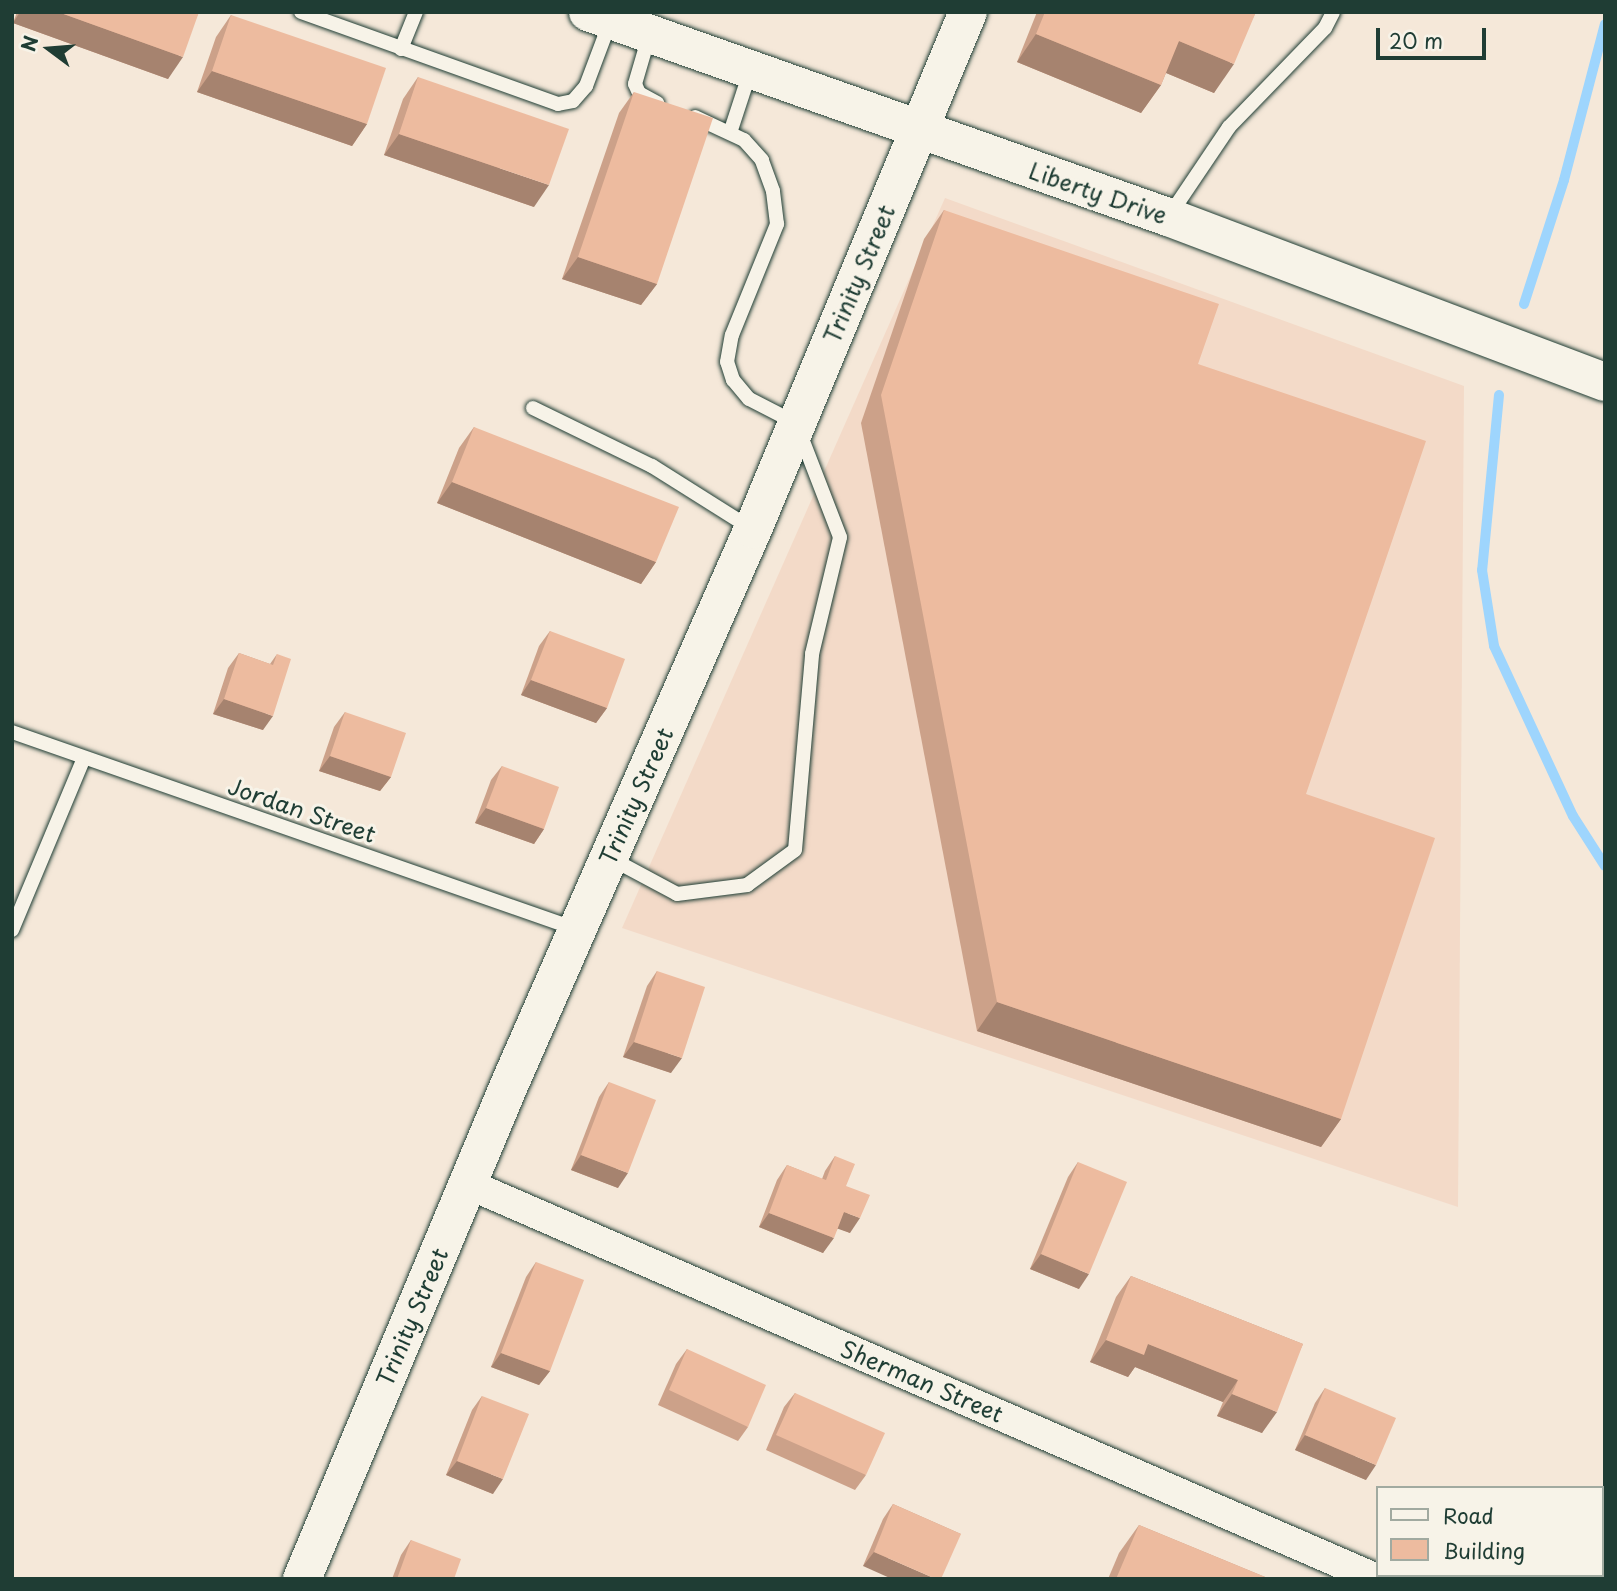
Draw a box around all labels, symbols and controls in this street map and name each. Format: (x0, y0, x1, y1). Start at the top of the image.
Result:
north arrow (14, 14, 84, 84)
scale bar (1379, 14, 1489, 58)
text: 20 m (1389, 24, 1443, 56)
text: N (13, 32, 44, 54)
street label: Liberty Drive (1025, 156, 1171, 230)
street label: Trinity Street (817, 200, 901, 348)
street label: Trinity Street (593, 722, 679, 870)
street label: Jordan Street (225, 772, 379, 848)
street label: Trinity Street (370, 1243, 454, 1391)
street label: Sherman Street (836, 1334, 1008, 1428)
legend (1376, 1486, 1603, 1577)
text: Road (1443, 1499, 1494, 1531)
text: Building (1443, 1534, 1525, 1566)

